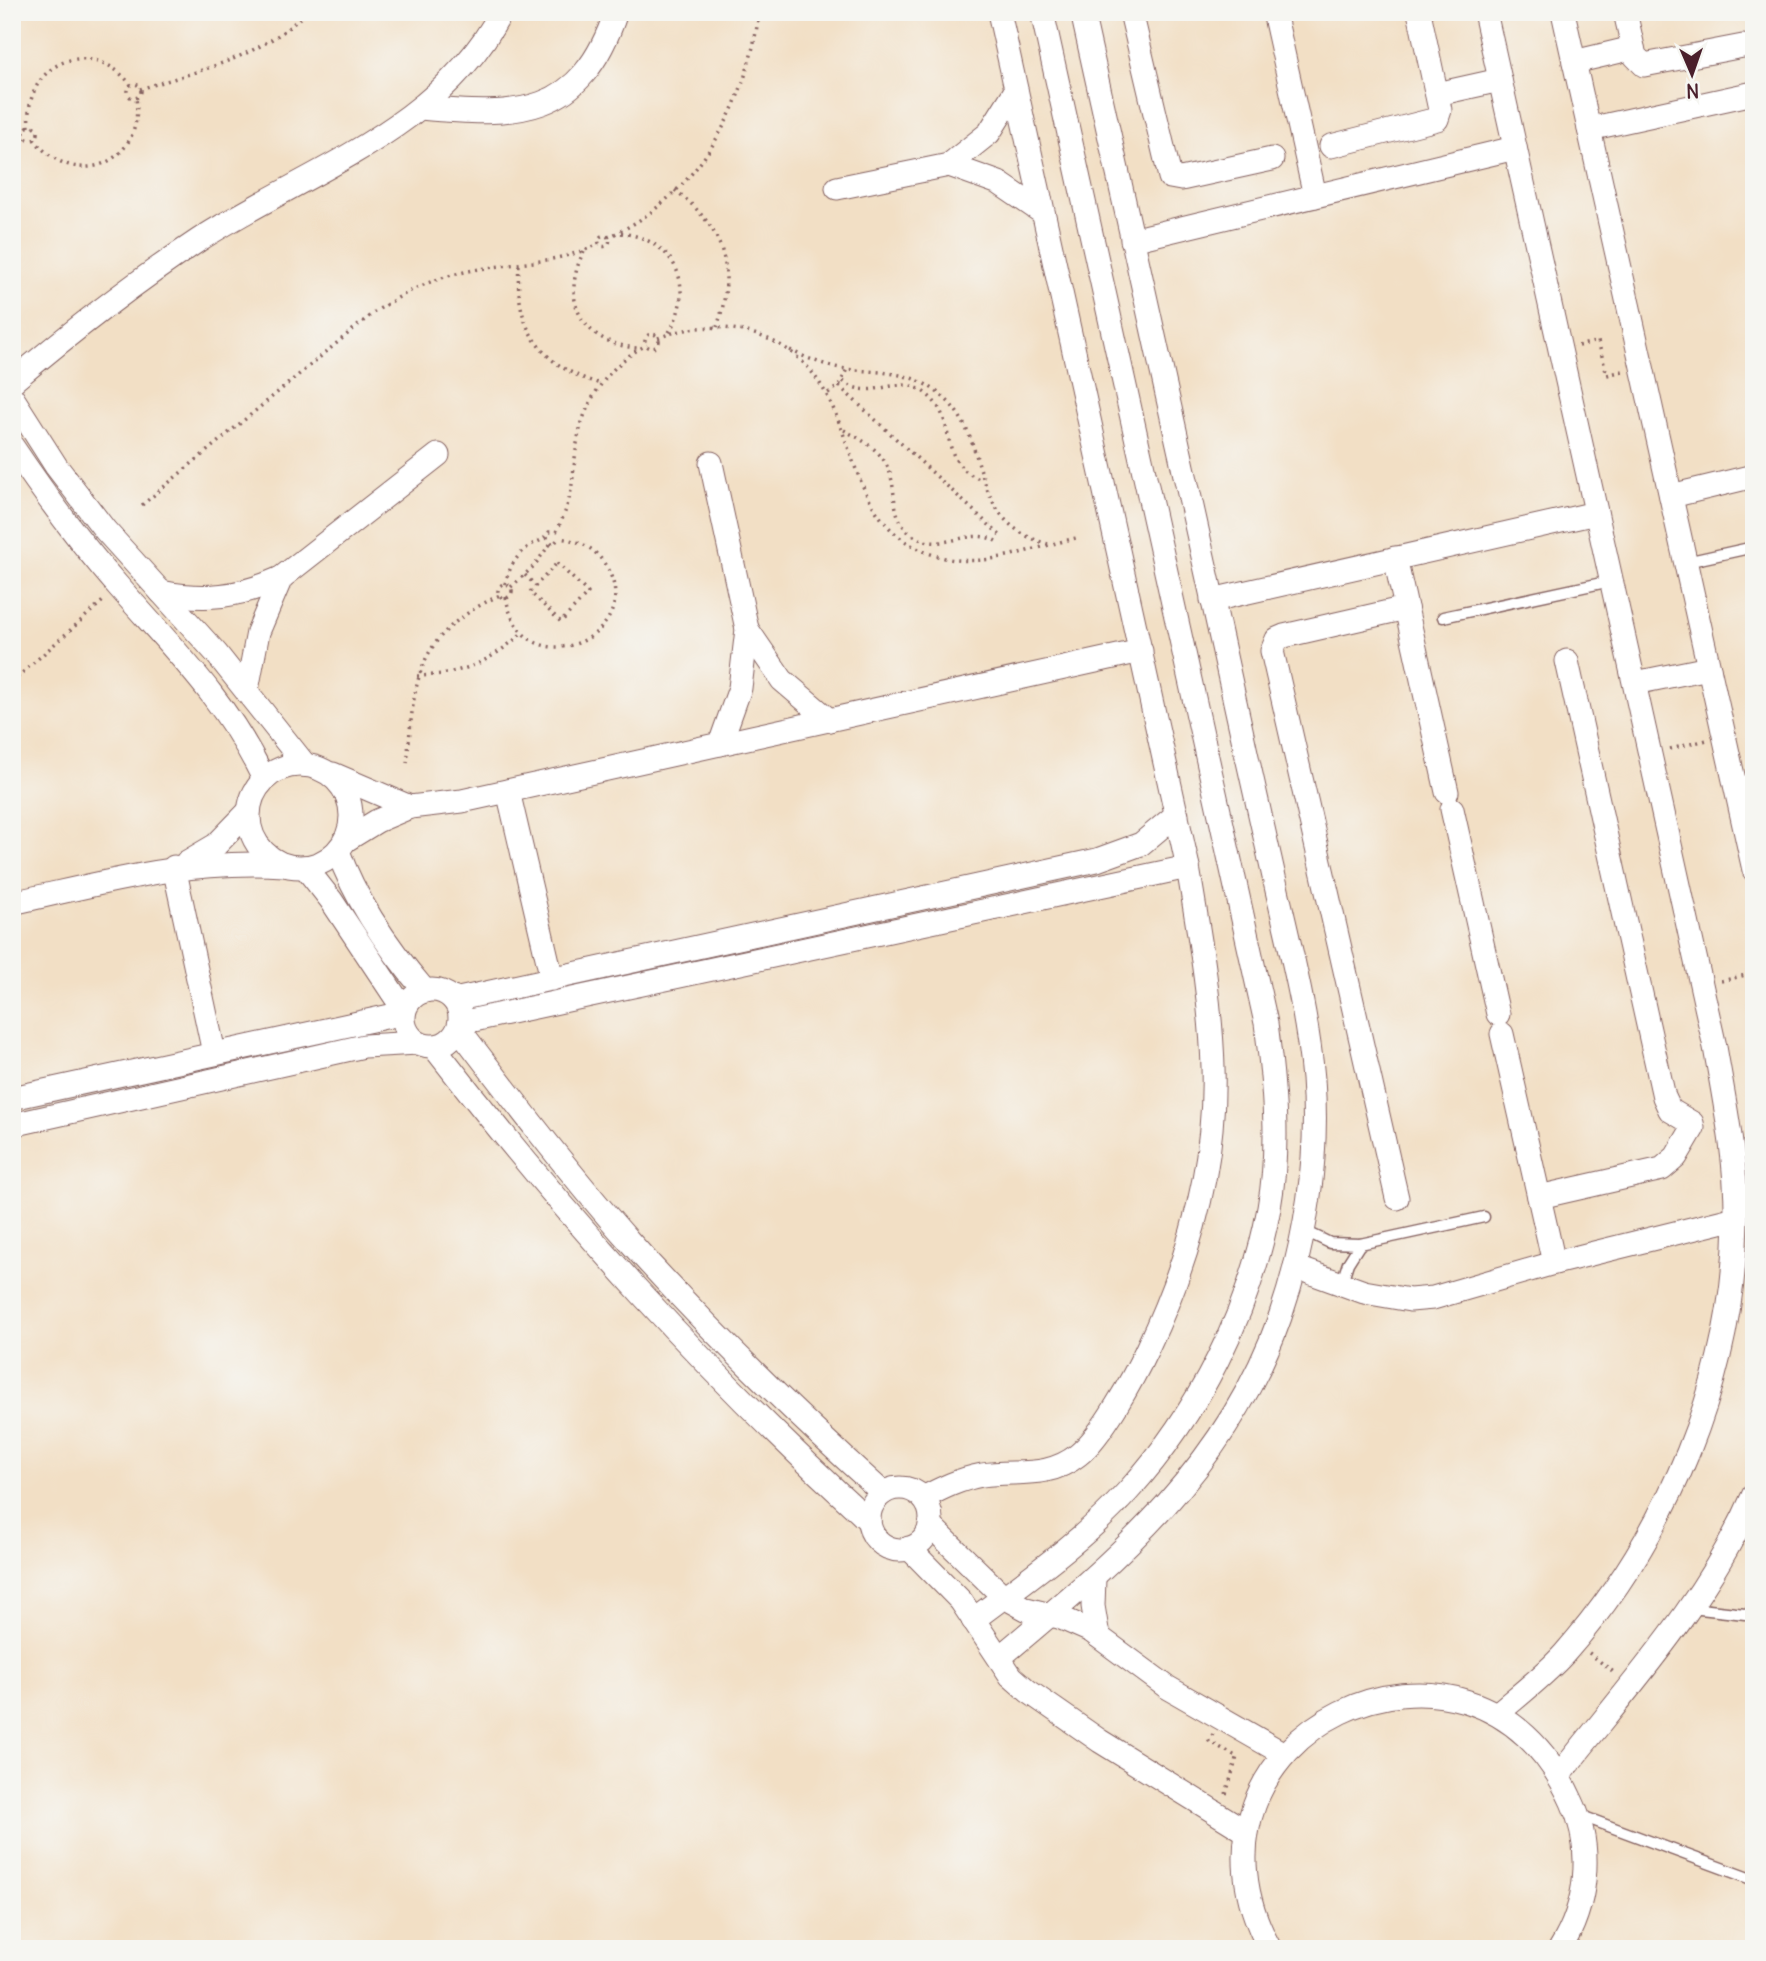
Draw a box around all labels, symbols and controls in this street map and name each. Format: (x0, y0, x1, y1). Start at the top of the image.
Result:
north arrow (1658, 38, 1728, 108)
text: N (1686, 79, 1700, 103)

